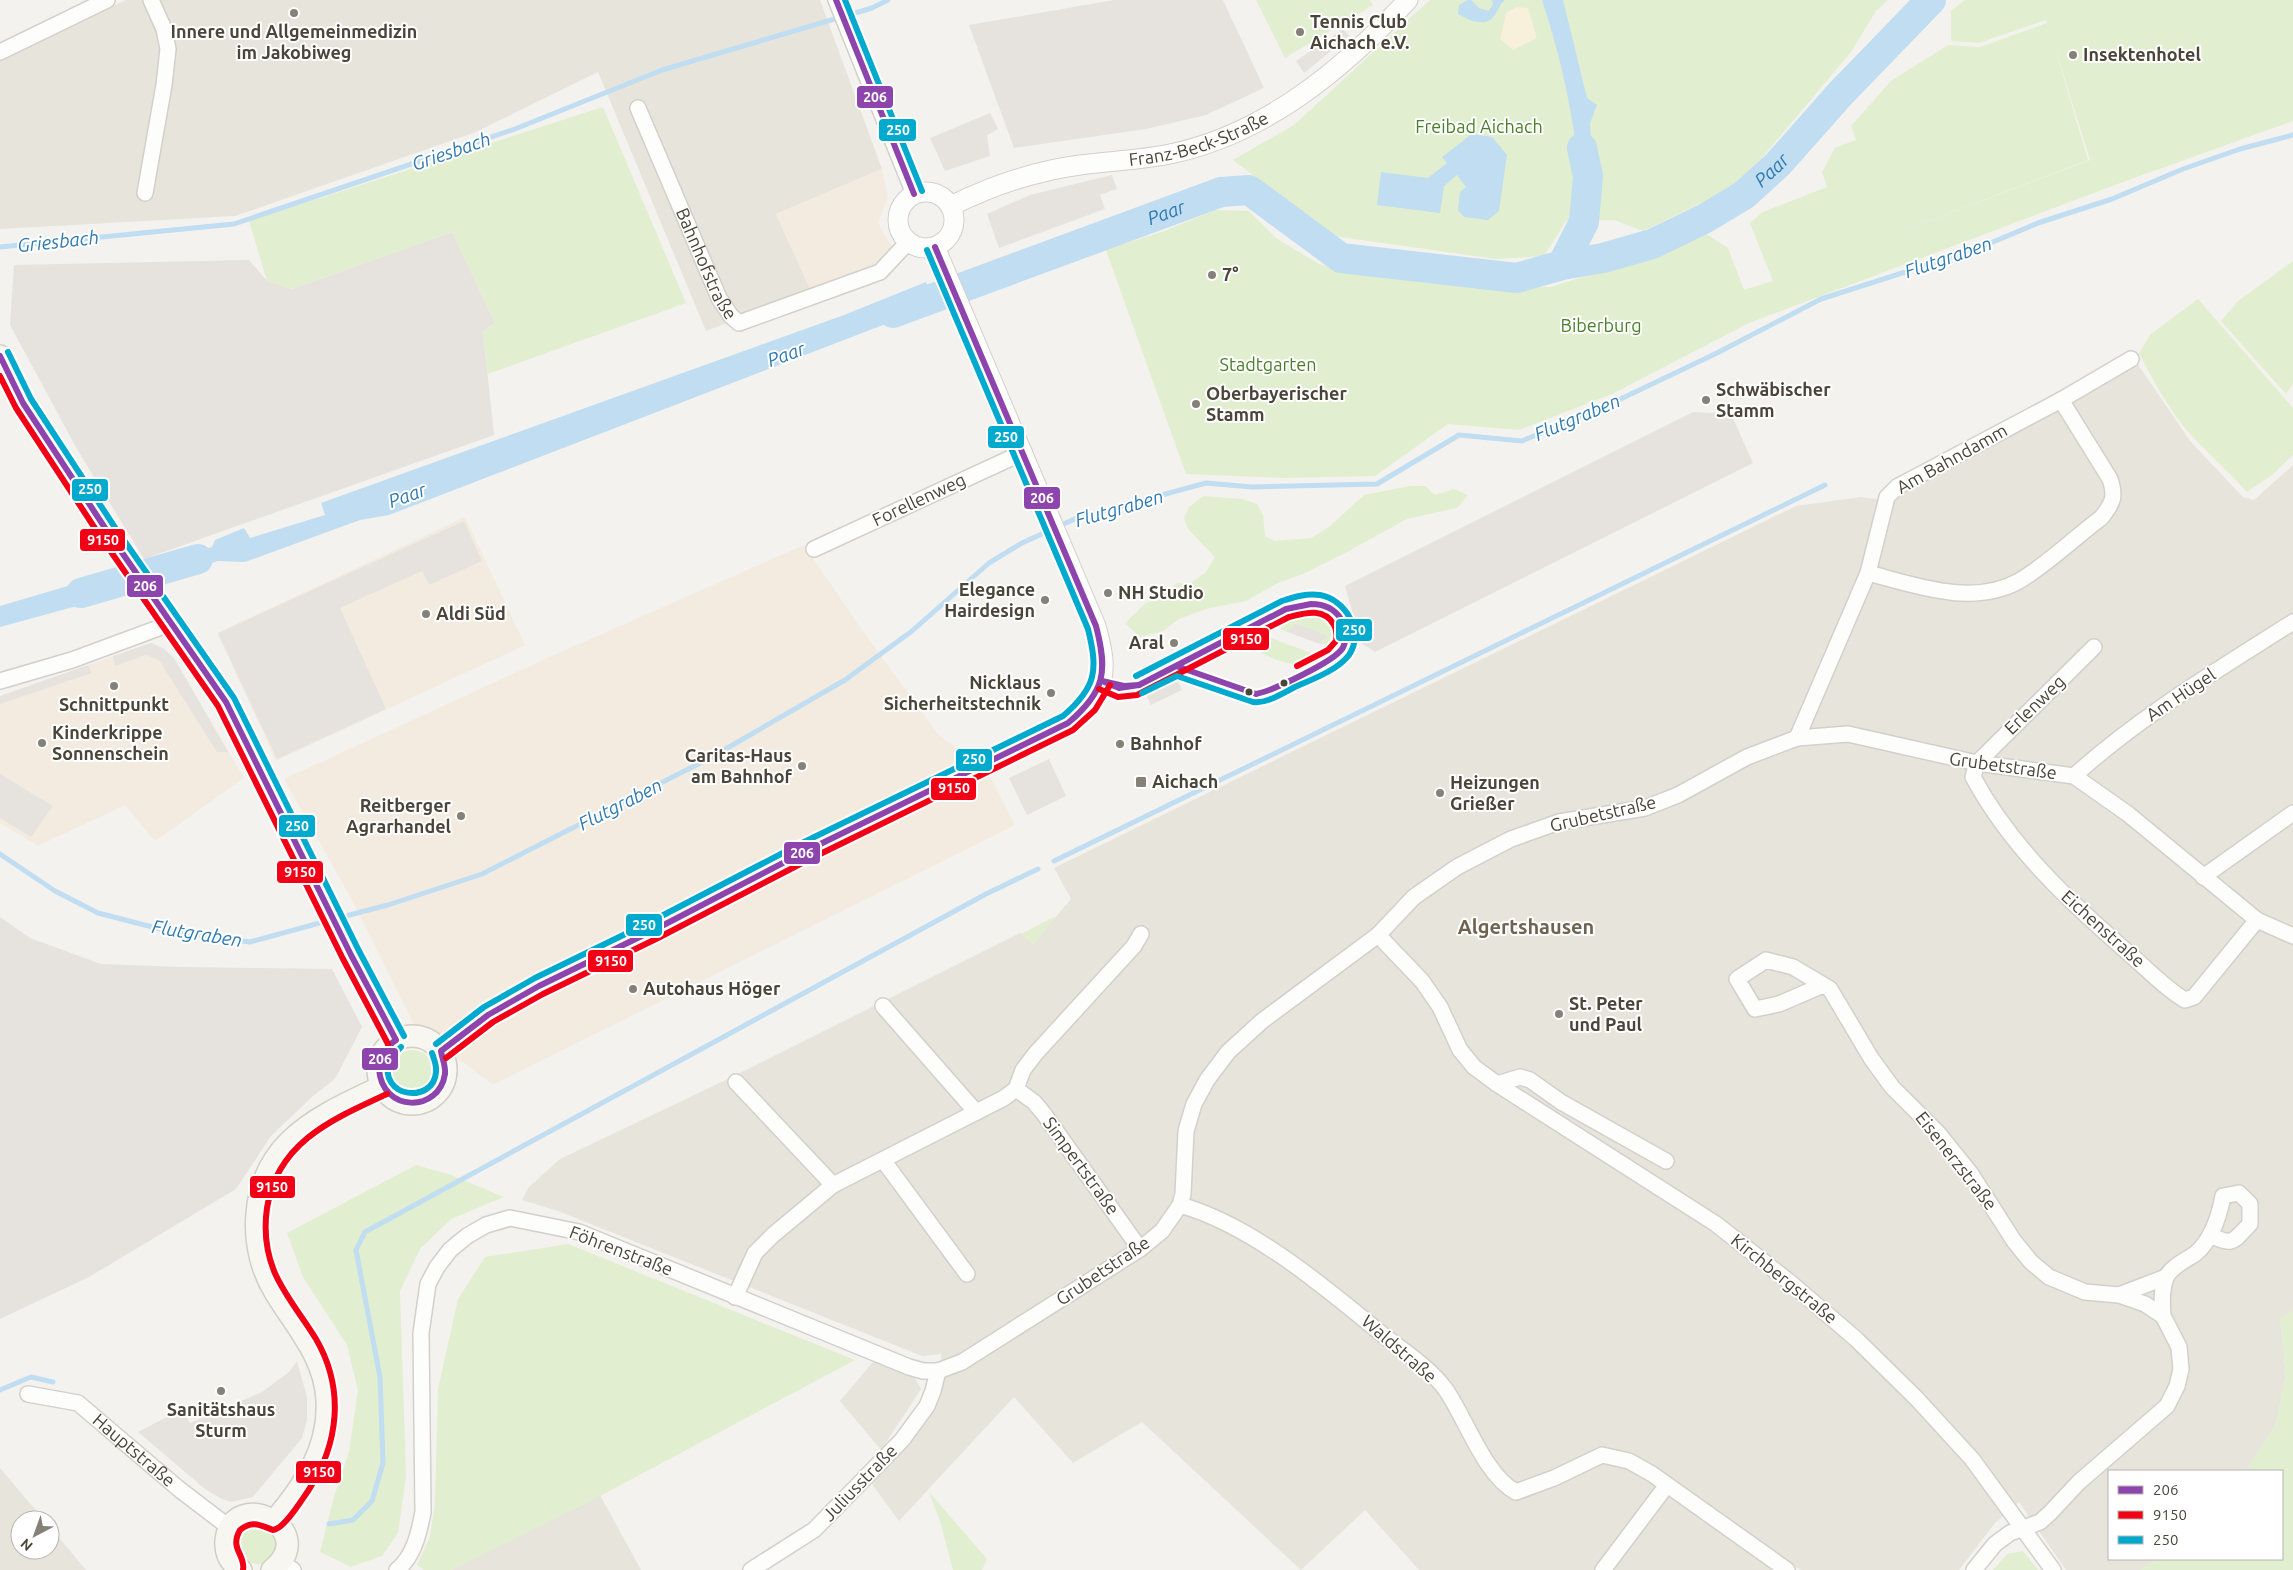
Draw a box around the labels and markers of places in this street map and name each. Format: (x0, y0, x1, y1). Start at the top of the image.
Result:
marker: Innere und Allgemeinmedizin im Jakobiweg (288, 7, 300, 19)
place label: Tennis Club Aichach e.V. (1310, 11, 1409, 52)
place label: Innere und Allgemeinmedizin im Jakobiweg (171, 21, 417, 62)
marker: Tennis Club Aichach e.V. (1294, 26, 1306, 38)
place label: Insektenhotel (2083, 44, 2201, 64)
marker: Insektenhotel (2067, 49, 2079, 61)
place label: 7° (1222, 264, 1239, 284)
marker: 7° (1206, 269, 1218, 281)
place label: Schwäbischer Stamm (1716, 379, 1831, 420)
place label: Oberbayerischer Stamm (1206, 383, 1347, 424)
marker: Schwäbischer Stamm (1700, 394, 1712, 406)
marker: Oberbayerischer Stamm (1190, 398, 1202, 410)
place label: Elegance Hairdesign (944, 579, 1035, 620)
place label: NH Studio (1118, 582, 1204, 602)
marker: NH Studio (1102, 587, 1114, 599)
marker: Elegance Hairdesign (1039, 594, 1051, 606)
place label: Aldi Süd (436, 603, 506, 623)
marker: Aldi Süd (420, 608, 432, 620)
place label: Aral (1129, 632, 1165, 652)
marker: Aral (1168, 637, 1180, 649)
place label: Nicklaus Sicherheitstechnik (884, 672, 1041, 713)
unlabelled marker (1279, 678, 1289, 688)
marker: Schnittpunkt (108, 680, 120, 692)
marker: Nicklaus Sicherheitstechnik (1045, 687, 1057, 699)
unlabelled marker (1244, 687, 1254, 697)
place label: Schnittpunkt (59, 694, 169, 714)
place label: Kinderkrippe Sonnenschein (52, 722, 169, 763)
place label: Bahnhof (1130, 733, 1202, 753)
marker: Kinderkrippe Sonnenschein (36, 737, 48, 749)
marker: Bahnhof (1114, 738, 1126, 750)
place label: Caritas-Haus am Bahnhof (685, 745, 793, 786)
marker: Caritas-Haus am Bahnhof (796, 760, 808, 772)
place label: Aichach (1152, 771, 1218, 791)
place label: Heizungen Grießer (1450, 772, 1540, 813)
marker: Aichach (1134, 775, 1148, 789)
marker: Heizungen Grießer (1434, 787, 1446, 799)
place label: Reitberger Agrarhandel (346, 795, 452, 836)
marker: Reitberger Agrarhandel (455, 810, 467, 822)
place label: Autohaus Höger (643, 978, 781, 998)
marker: Autohaus Höger (627, 983, 639, 995)
place label: St. Peter und Paul (1569, 993, 1643, 1034)
marker: St. Peter und Paul (1553, 1008, 1565, 1020)
marker: Sanitätshaus Sturm (215, 1385, 227, 1397)
place label: Sanitätshaus Sturm (167, 1399, 275, 1440)

